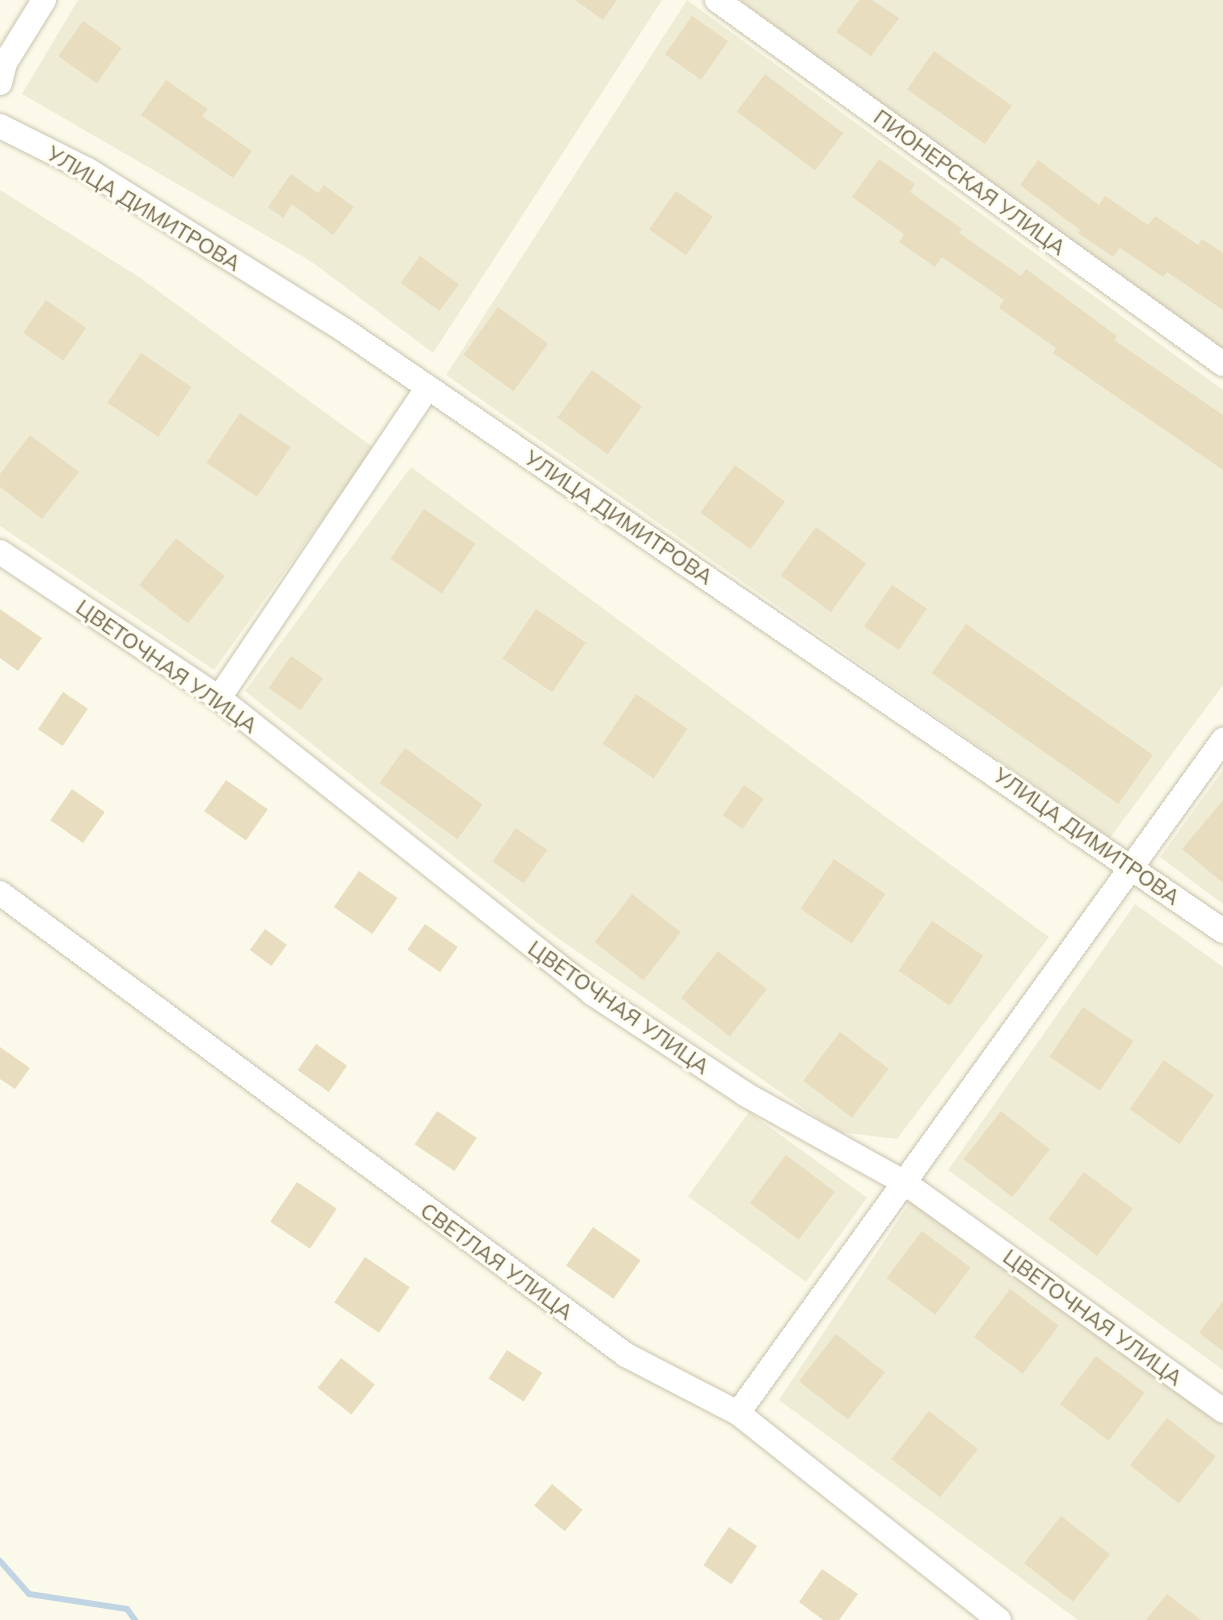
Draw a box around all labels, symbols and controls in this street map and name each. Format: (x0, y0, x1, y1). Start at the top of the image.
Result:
street label: ПИОНЕРСКАЯ УЛИЦА (869, 104, 1071, 260)
street label: УЛИЦА ДИМИТРОВА (43, 140, 245, 276)
street label: УЛИЦА ДИМИТРОВА (520, 445, 718, 589)
street label: ЦВЕТОЧНАЯ УЛИЦА (72, 594, 262, 738)
street label: УЛИЦА ДИМИТРОВА (989, 762, 1185, 910)
street label: ЦВЕТОЧНАЯ УЛИЦА (524, 935, 714, 1079)
street label: СВЕТЛАЯ УЛИЦА (416, 1197, 578, 1325)
street label: ЦВЕТОЧНАЯ УЛИЦА (999, 1244, 1187, 1390)

